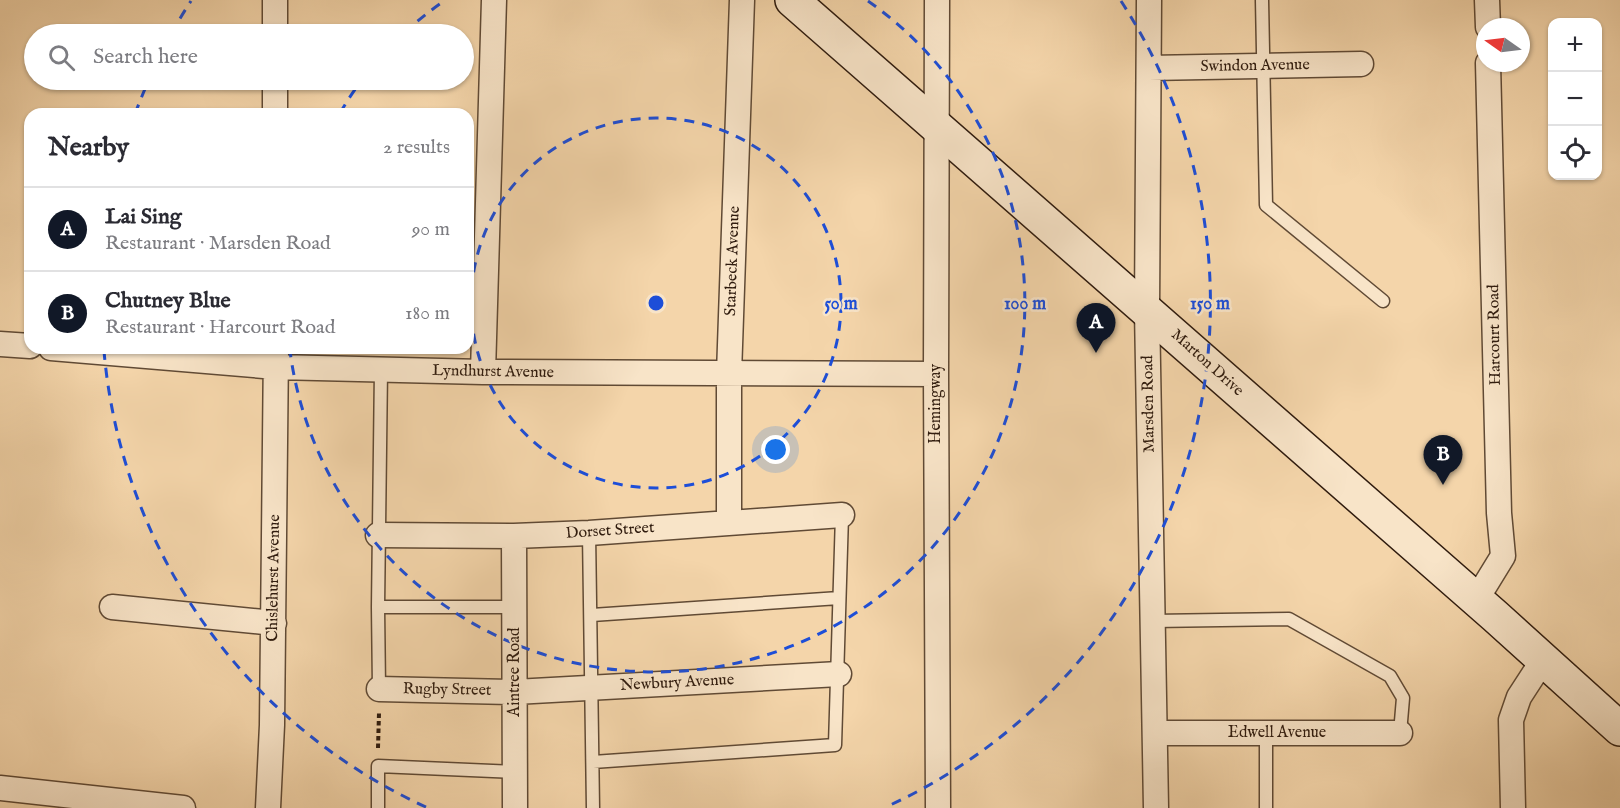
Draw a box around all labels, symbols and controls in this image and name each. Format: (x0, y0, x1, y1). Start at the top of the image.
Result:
north arrow (1476, 18, 1530, 72)
map controls (1548, 18, 1602, 180)
button: + (1548, 18, 1602, 72)
search box (24, 24, 474, 90)
icon: search (45, 41, 78, 74)
text: Search here (93, 43, 198, 71)
street label: Swindon Avenue (1200, 55, 1310, 77)
button: − (1548, 72, 1602, 126)
button: locate (1548, 126, 1602, 180)
text: Nearby (48, 131, 129, 164)
text: 2 results (383, 135, 450, 160)
text: Lai Sing (105, 203, 182, 231)
street label: Starbeck Avenue (721, 206, 745, 316)
text: A (61, 217, 74, 242)
text: 90 m (412, 217, 450, 242)
text: Restaurant · Marsden Road (105, 231, 331, 256)
street label: Harcourt Road (1484, 284, 1506, 386)
text: Chutney Blue (105, 287, 231, 315)
centre of rings (646, 293, 666, 313)
text: 50 m (824, 293, 858, 316)
text: 100 m (1004, 293, 1046, 316)
text: 150 m (1190, 293, 1230, 316)
text: B (61, 301, 74, 326)
text: 180 m (405, 301, 450, 326)
pin: A (1076, 304, 1116, 353)
text: Restaurant · Harcourt Road (105, 315, 335, 340)
street label: Marton Drive (1166, 325, 1248, 401)
street label: Marsden Road (1138, 355, 1160, 453)
street label: Lyndhurst Avenue (432, 361, 554, 383)
street label: Hemingway (926, 364, 946, 444)
your location (761, 435, 790, 464)
pin: B (1424, 436, 1462, 485)
street label: Chislehurst Avenue (263, 514, 285, 642)
street label: Dorset Street (565, 518, 656, 544)
street label: Aintree Road (505, 627, 525, 718)
street label: Newbury Avenue (619, 670, 735, 696)
street label: Rugby Street (403, 679, 492, 701)
street label: Edwell Avenue (1228, 723, 1326, 743)

